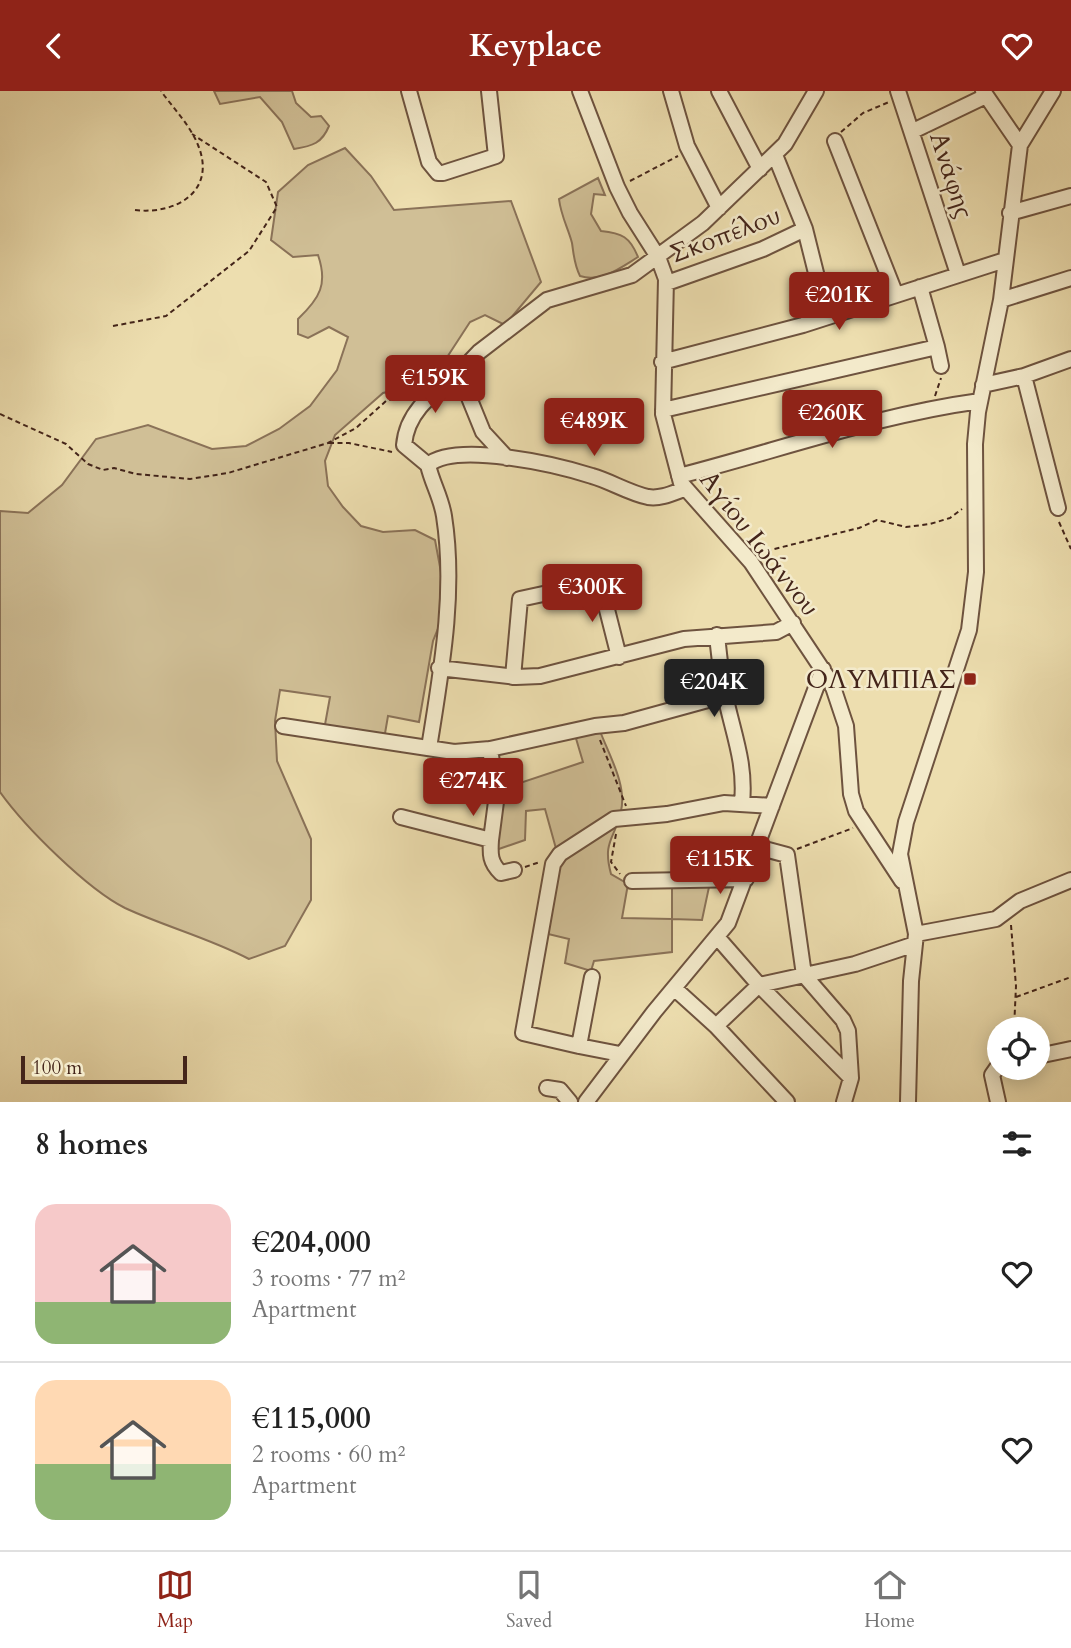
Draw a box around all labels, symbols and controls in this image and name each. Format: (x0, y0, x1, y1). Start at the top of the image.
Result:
text: Keyplace (469, 24, 602, 68)
icon: back (35, 27, 73, 65)
icon: heart (998, 27, 1036, 65)
street label: Ανάφης (921, 127, 982, 223)
street label: Σκοπέλου (665, 197, 785, 271)
pin: €201K (790, 273, 888, 332)
text: €201K (805, 279, 873, 310)
pin: €159K (386, 355, 484, 415)
text: €159K (401, 362, 469, 393)
pin: €260K (783, 391, 881, 450)
text: €260K (798, 397, 866, 428)
pin: €489K (545, 399, 643, 458)
text: €489K (560, 405, 628, 436)
street label: Αγίου Ιωάννου (692, 463, 827, 623)
pin: €300K (543, 565, 641, 624)
text: €300K (558, 571, 626, 602)
pin: €204K (665, 659, 763, 719)
place label: ΟΛΥΜΠΙΑΣ (806, 662, 956, 697)
text: €204K (680, 666, 748, 697)
marker: ΟΛΥΜΠΙΑΣ (962, 671, 978, 687)
pin: €274K (424, 759, 522, 818)
text: €274K (439, 765, 507, 796)
pin: €115K (671, 837, 769, 896)
text: €115K (686, 843, 754, 874)
map controls (987, 1017, 1050, 1080)
button: locate (987, 1017, 1050, 1080)
scale bar (21, 1053, 187, 1085)
text: 100 m (32, 1055, 82, 1081)
text: 8 homes (35, 1124, 148, 1165)
icon: filters (998, 1125, 1036, 1163)
text: €204,000 (252, 1222, 371, 1263)
icon: home (91, 1232, 175, 1316)
icon: heart (998, 1255, 1036, 1293)
text: 3 rooms · 77 m² (252, 1263, 405, 1294)
text: Apartment (252, 1294, 356, 1325)
text: €115,000 (252, 1398, 371, 1439)
icon: home (91, 1408, 175, 1492)
icon: heart (998, 1431, 1036, 1469)
text: 2 rooms · 60 m² (252, 1439, 405, 1470)
text: Apartment (252, 1470, 356, 1501)
tab: Map (156, 1566, 194, 1634)
tab: Saved (506, 1566, 552, 1634)
tab: Home (864, 1566, 915, 1634)

